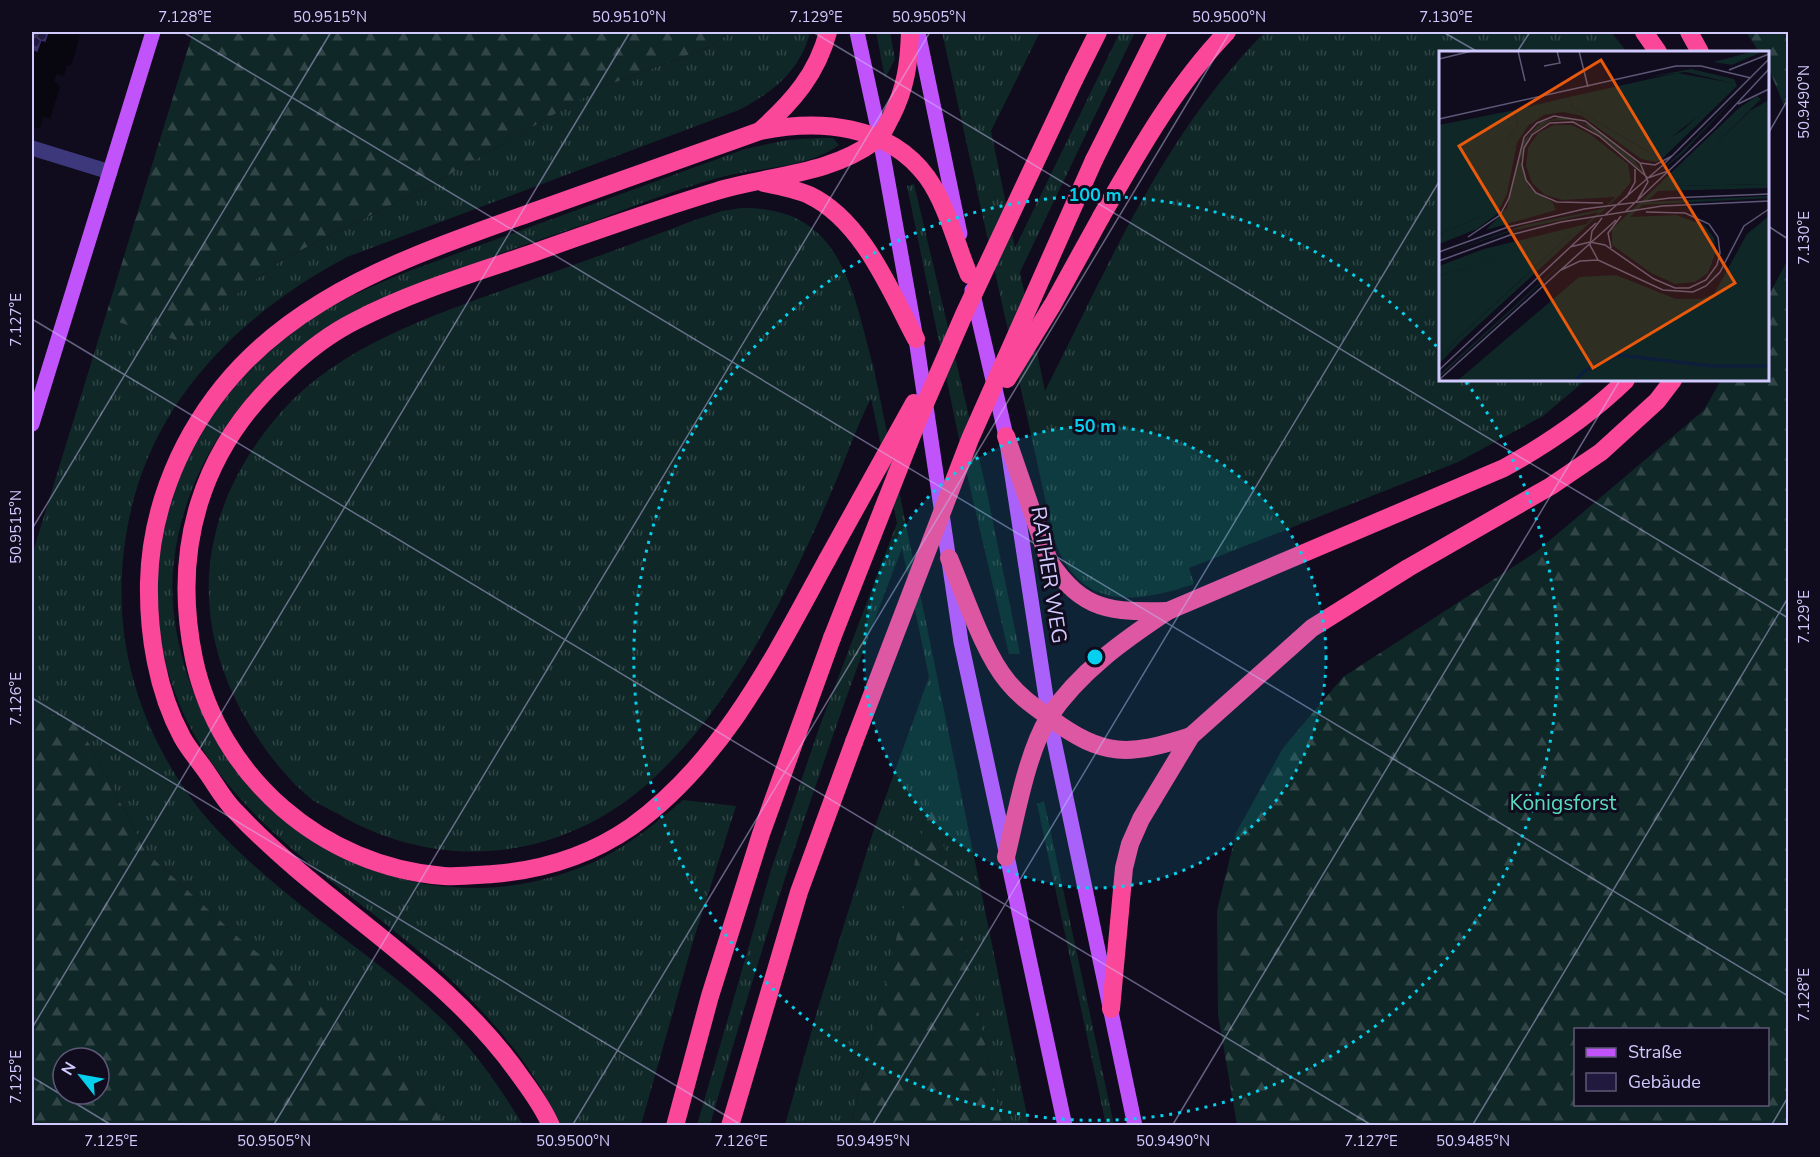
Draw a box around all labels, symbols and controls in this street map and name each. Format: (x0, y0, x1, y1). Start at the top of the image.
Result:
text: 7.128°E (158, 7, 212, 27)
text: 50.9515°N (293, 7, 367, 27)
text: 50.9510°N (592, 7, 666, 27)
text: 7.129°E (789, 7, 843, 27)
text: 50.9505°N (892, 7, 966, 27)
text: 50.9500°N (1192, 7, 1266, 27)
text: 7.130°E (1419, 7, 1473, 27)
inset map (1439, 51, 1769, 381)
text: 50.9490°N (1794, 65, 1814, 139)
text: 100 m (1068, 183, 1122, 207)
text: 7.130°E (1794, 211, 1814, 265)
text: 7.127°E (6, 293, 26, 347)
text: 50 m (1074, 414, 1116, 438)
text: 50.9515°N (6, 490, 26, 564)
street label: RATHER WEG (1024, 504, 1074, 646)
text: 7.129°E (1794, 590, 1814, 644)
centre of rings (1085, 647, 1105, 667)
text: 7.126°E (6, 672, 26, 726)
park label: Königsforst (1510, 789, 1617, 817)
text: 7.128°E (1794, 968, 1814, 1022)
legend (1574, 1028, 1769, 1106)
text: Straße (1628, 1040, 1682, 1064)
north arrow (51, 1046, 111, 1106)
text: 7.125°E (6, 1050, 26, 1104)
text: N (56, 1058, 82, 1080)
text: Gebäude (1628, 1070, 1701, 1094)
text: 7.125°E (84, 1131, 138, 1151)
text: 50.9505°N (237, 1131, 311, 1151)
text: 50.9500°N (536, 1131, 610, 1151)
text: 7.126°E (714, 1131, 768, 1151)
text: 50.9495°N (836, 1131, 910, 1151)
text: 50.9490°N (1136, 1131, 1210, 1151)
text: 7.127°E (1344, 1131, 1398, 1151)
text: 50.9485°N (1436, 1131, 1510, 1151)

